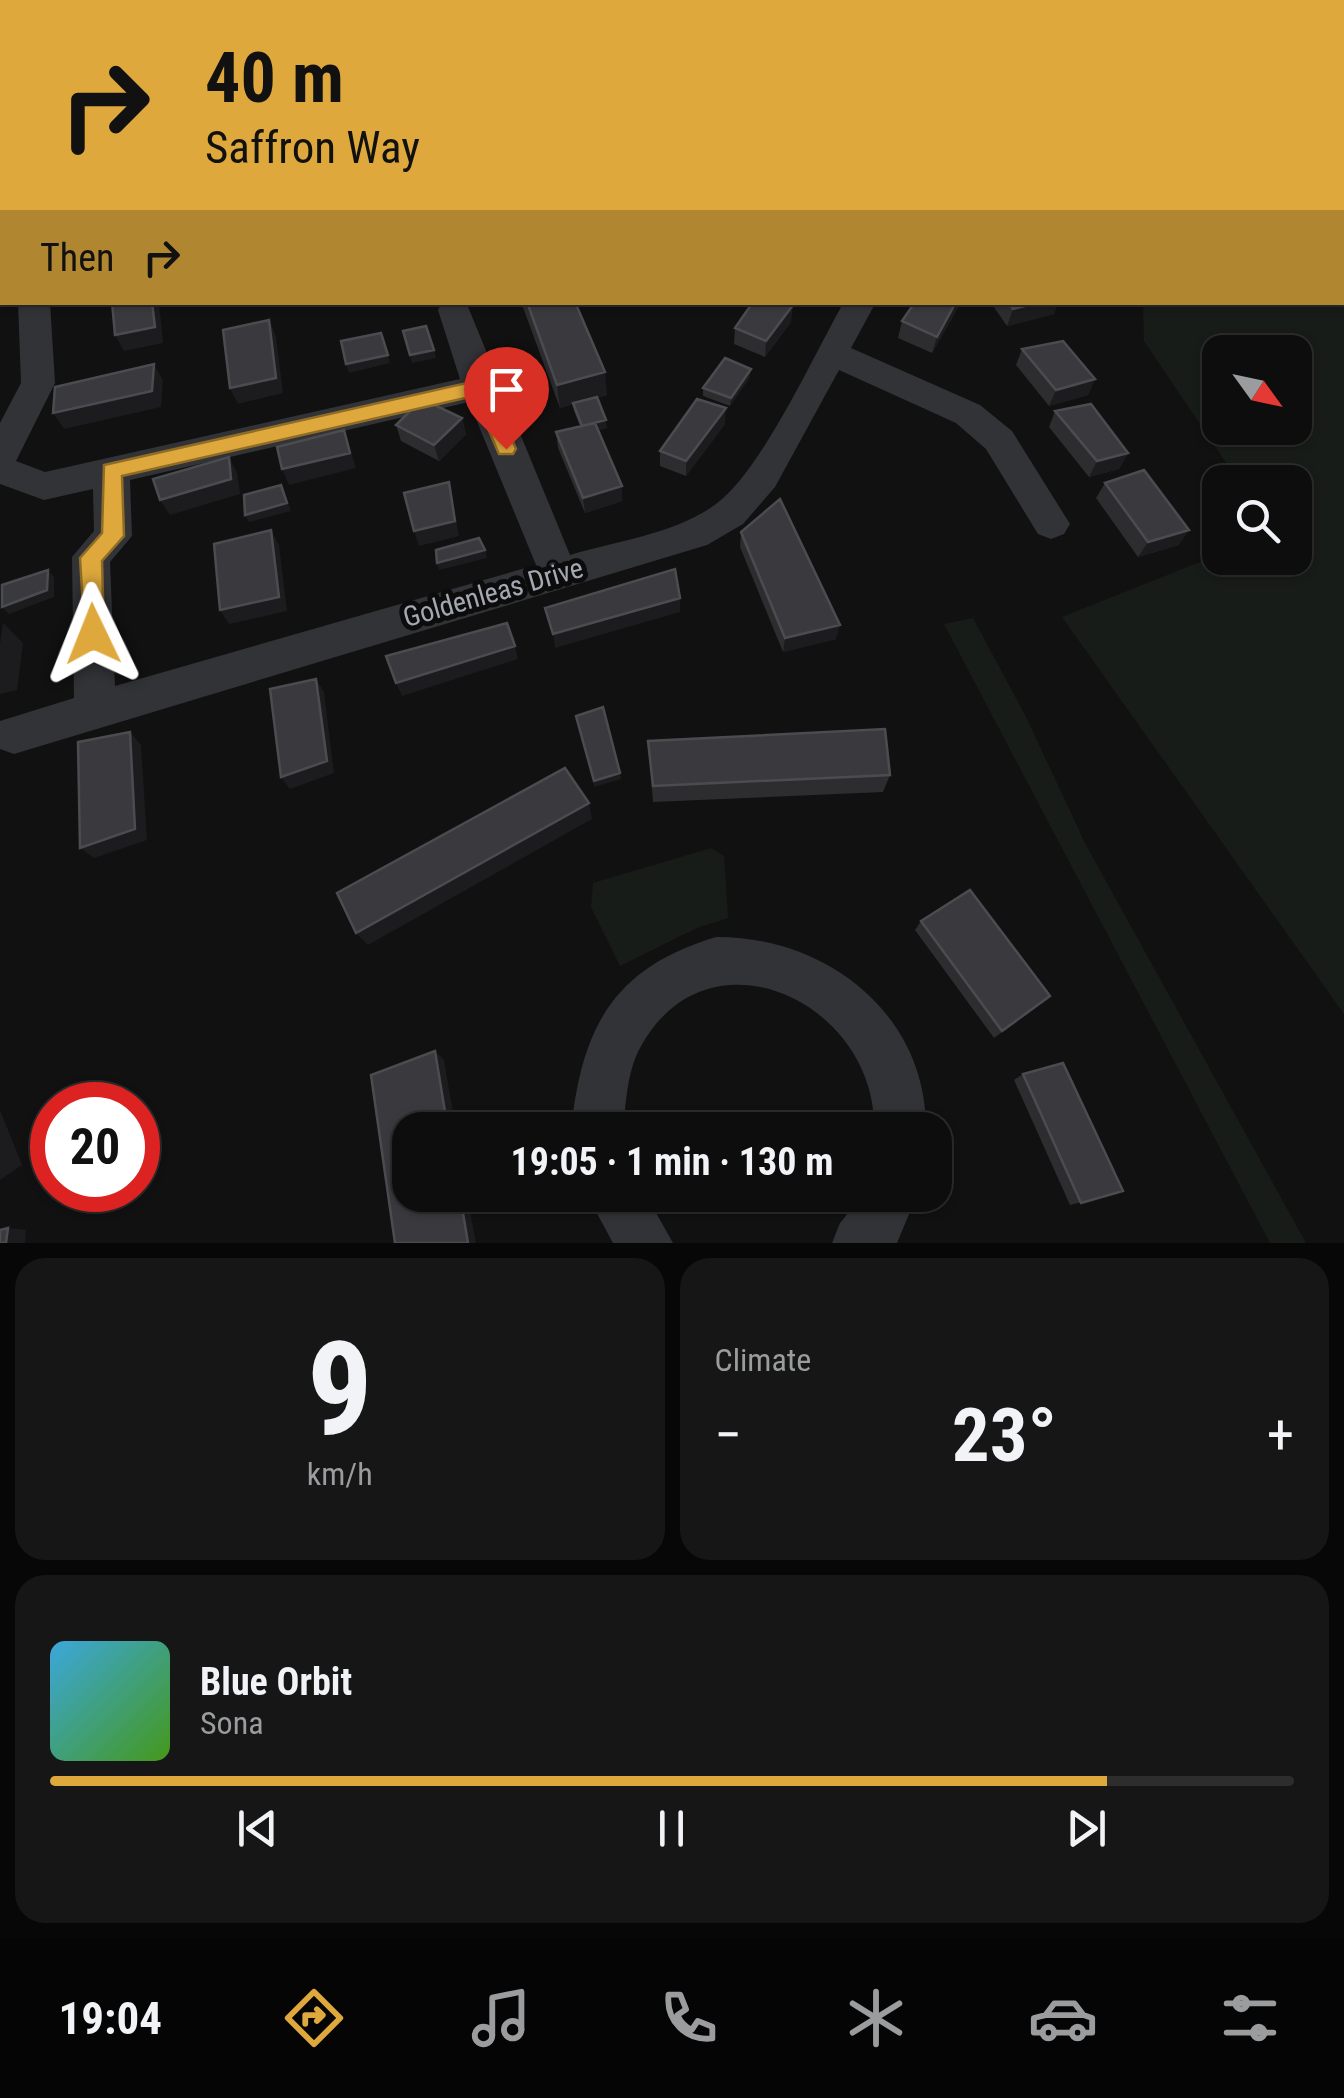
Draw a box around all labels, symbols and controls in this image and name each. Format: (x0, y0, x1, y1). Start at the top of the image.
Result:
text: 40 m (205, 37, 344, 119)
icon: right (40, 40, 170, 170)
text: Saffron Way (205, 121, 420, 174)
icon: right (134, 230, 189, 285)
text: Then (40, 236, 114, 280)
north arrow (1202, 335, 1312, 445)
map controls (1202, 335, 1312, 575)
pin (464, 347, 549, 450)
icon: arrive (479, 362, 534, 417)
button: search (1202, 465, 1312, 575)
street label: Goldenleas Drive (399, 551, 587, 634)
position arrow (41, 582, 145, 686)
speed limit sign: 20 (30, 1082, 160, 1212)
text: 19:05 · 1 min · 130 m (511, 1140, 833, 1184)
text: 9 (307, 1313, 373, 1466)
text: Climate (715, 1341, 811, 1379)
text: 23° (952, 1391, 1057, 1479)
text: − (715, 1403, 742, 1467)
text: + (1267, 1403, 1294, 1467)
text: km/h (307, 1455, 373, 1493)
text: Blue Orbit (200, 1660, 352, 1704)
text: Sona (200, 1704, 263, 1742)
icon: previous (230, 1801, 285, 1856)
icon: pause (644, 1801, 699, 1856)
icon: next (1059, 1801, 1114, 1856)
icon: directions (279, 1983, 349, 2053)
icon: music (466, 1983, 536, 2053)
icon: phone (654, 1983, 724, 2053)
icon: climate (841, 1983, 911, 2053)
icon: car (1028, 1983, 1098, 2053)
icon: filters (1215, 1983, 1285, 2053)
text: 19:04 (59, 1992, 162, 2045)

